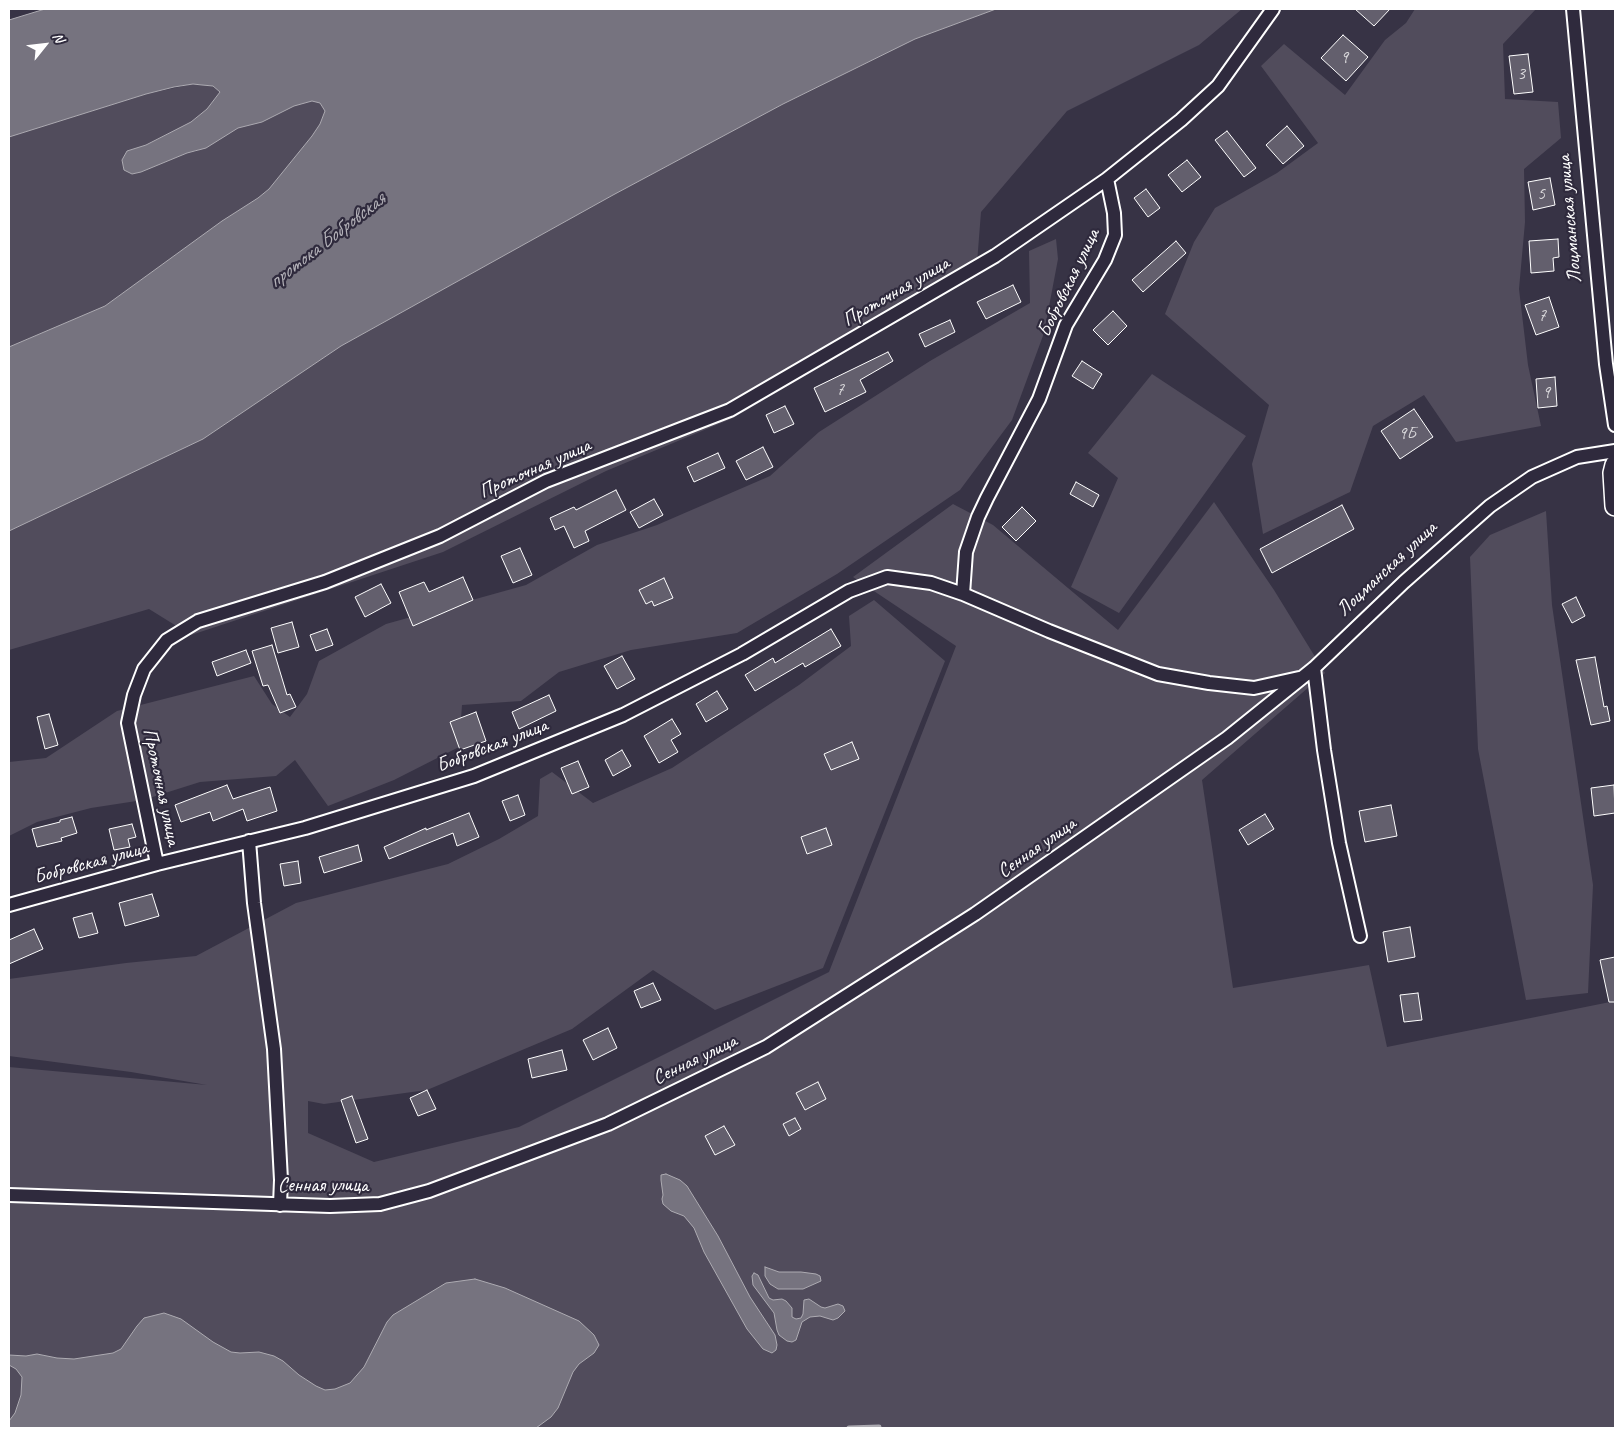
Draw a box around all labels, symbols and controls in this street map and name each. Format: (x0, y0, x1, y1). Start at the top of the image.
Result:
north arrow (20, 20, 70, 70)
text: N (49, 30, 68, 45)
house number: 9 (1340, 47, 1348, 69)
house number: 3 (1517, 63, 1525, 85)
street label: Лоцманская улица (1552, 154, 1588, 284)
house number: 5 (1537, 183, 1545, 205)
water label: протока Бобровская (263, 187, 391, 295)
street label: Бобровская улица (1033, 225, 1105, 341)
street label: Проточная улица (838, 252, 954, 332)
house number: 7 (1538, 305, 1546, 327)
house number: 7 (836, 379, 844, 401)
house number: 9 (1542, 382, 1550, 404)
house number: 9Б (1398, 423, 1416, 445)
street label: Проточная улица (476, 434, 594, 504)
street label: Лоцманская улица (1332, 516, 1442, 622)
street label: Бобровская улица (433, 714, 551, 778)
street label: Проточная улица (137, 726, 185, 848)
street label: Сенная улица (993, 812, 1081, 884)
street label: Бобровская улица (31, 836, 151, 890)
street label: Сенная улица (649, 1029, 741, 1091)
street label: Сенная улица (278, 1174, 368, 1198)

